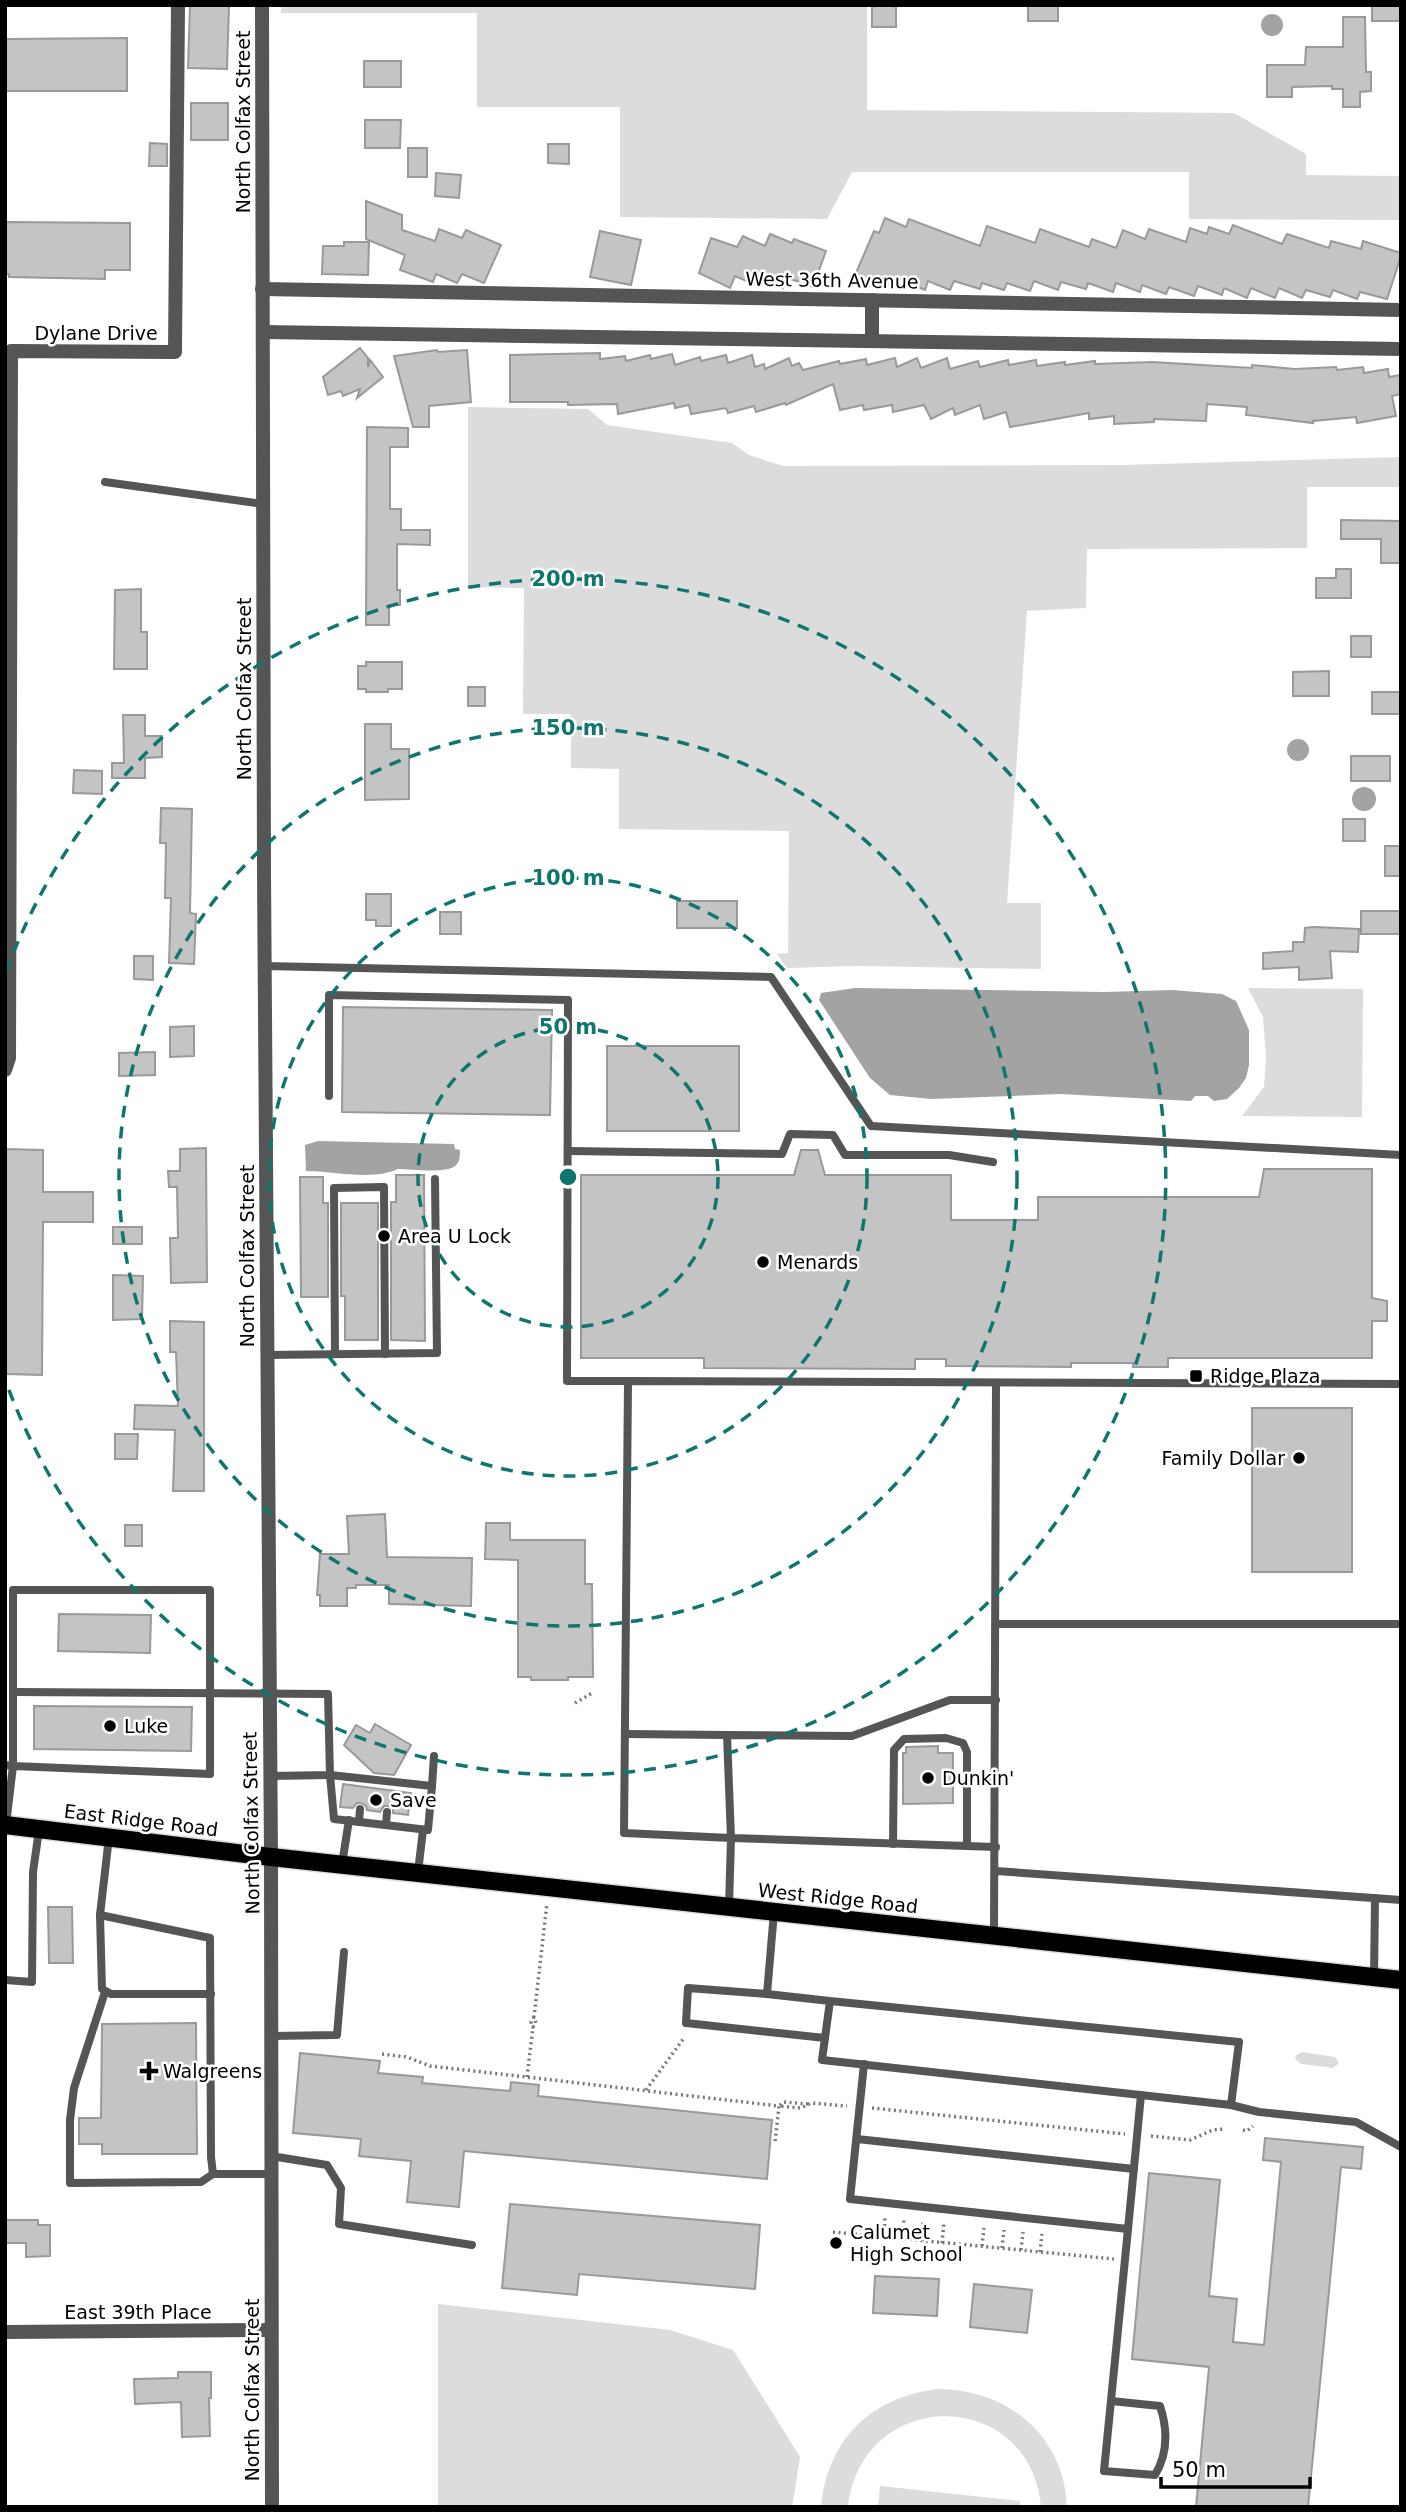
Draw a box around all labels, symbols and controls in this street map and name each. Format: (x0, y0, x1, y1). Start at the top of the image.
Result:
street label: North Colfax Street (232, 31, 254, 213)
street label: West 36th Avenue (745, 267, 919, 293)
street label: Dylane Drive (34, 322, 158, 344)
text: 200 m (531, 567, 605, 591)
street label: North Colfax Street (233, 598, 255, 780)
text: 150 m (531, 716, 605, 740)
text: 100 m (531, 866, 605, 890)
text: 50 m (539, 1015, 597, 1039)
street label: North Colfax Street (236, 1165, 258, 1347)
centre of rings (556, 1165, 580, 1189)
place label: Area U Lock (398, 1225, 511, 1247)
marker: Area U Lock (376, 1228, 392, 1244)
place label: Menards (777, 1251, 858, 1273)
marker: Menards (755, 1254, 771, 1270)
place label: Ridge Plaza (1210, 1365, 1320, 1387)
marker: Ridge Plaza (1188, 1368, 1204, 1384)
place label: Family Dollar (1162, 1447, 1285, 1469)
marker: Family Dollar (1291, 1450, 1307, 1466)
place label: Luke (124, 1715, 168, 1737)
marker: Luke (102, 1718, 118, 1734)
street label: North Colfax Street (238, 1731, 264, 1915)
place label: Dunkin' (942, 1767, 1014, 1789)
marker: Dunkin' (920, 1770, 936, 1786)
place label: Save (390, 1789, 437, 1811)
marker: Save (368, 1792, 384, 1808)
street label: East Ridge Road (63, 1800, 219, 1840)
street label: West Ridge Road (757, 1879, 919, 1917)
place label: Walgreens (163, 2060, 262, 2082)
marker: Walgreens (141, 2063, 157, 2079)
place label: Calumet High School (850, 2221, 963, 2265)
marker: Calumet High School (828, 2235, 844, 2251)
street label: North Colfax Street (241, 2299, 263, 2481)
street label: East 39th Place (64, 2301, 212, 2323)
scale bar (1161, 2446, 1310, 2490)
text: 50 m (1172, 2458, 1226, 2482)

